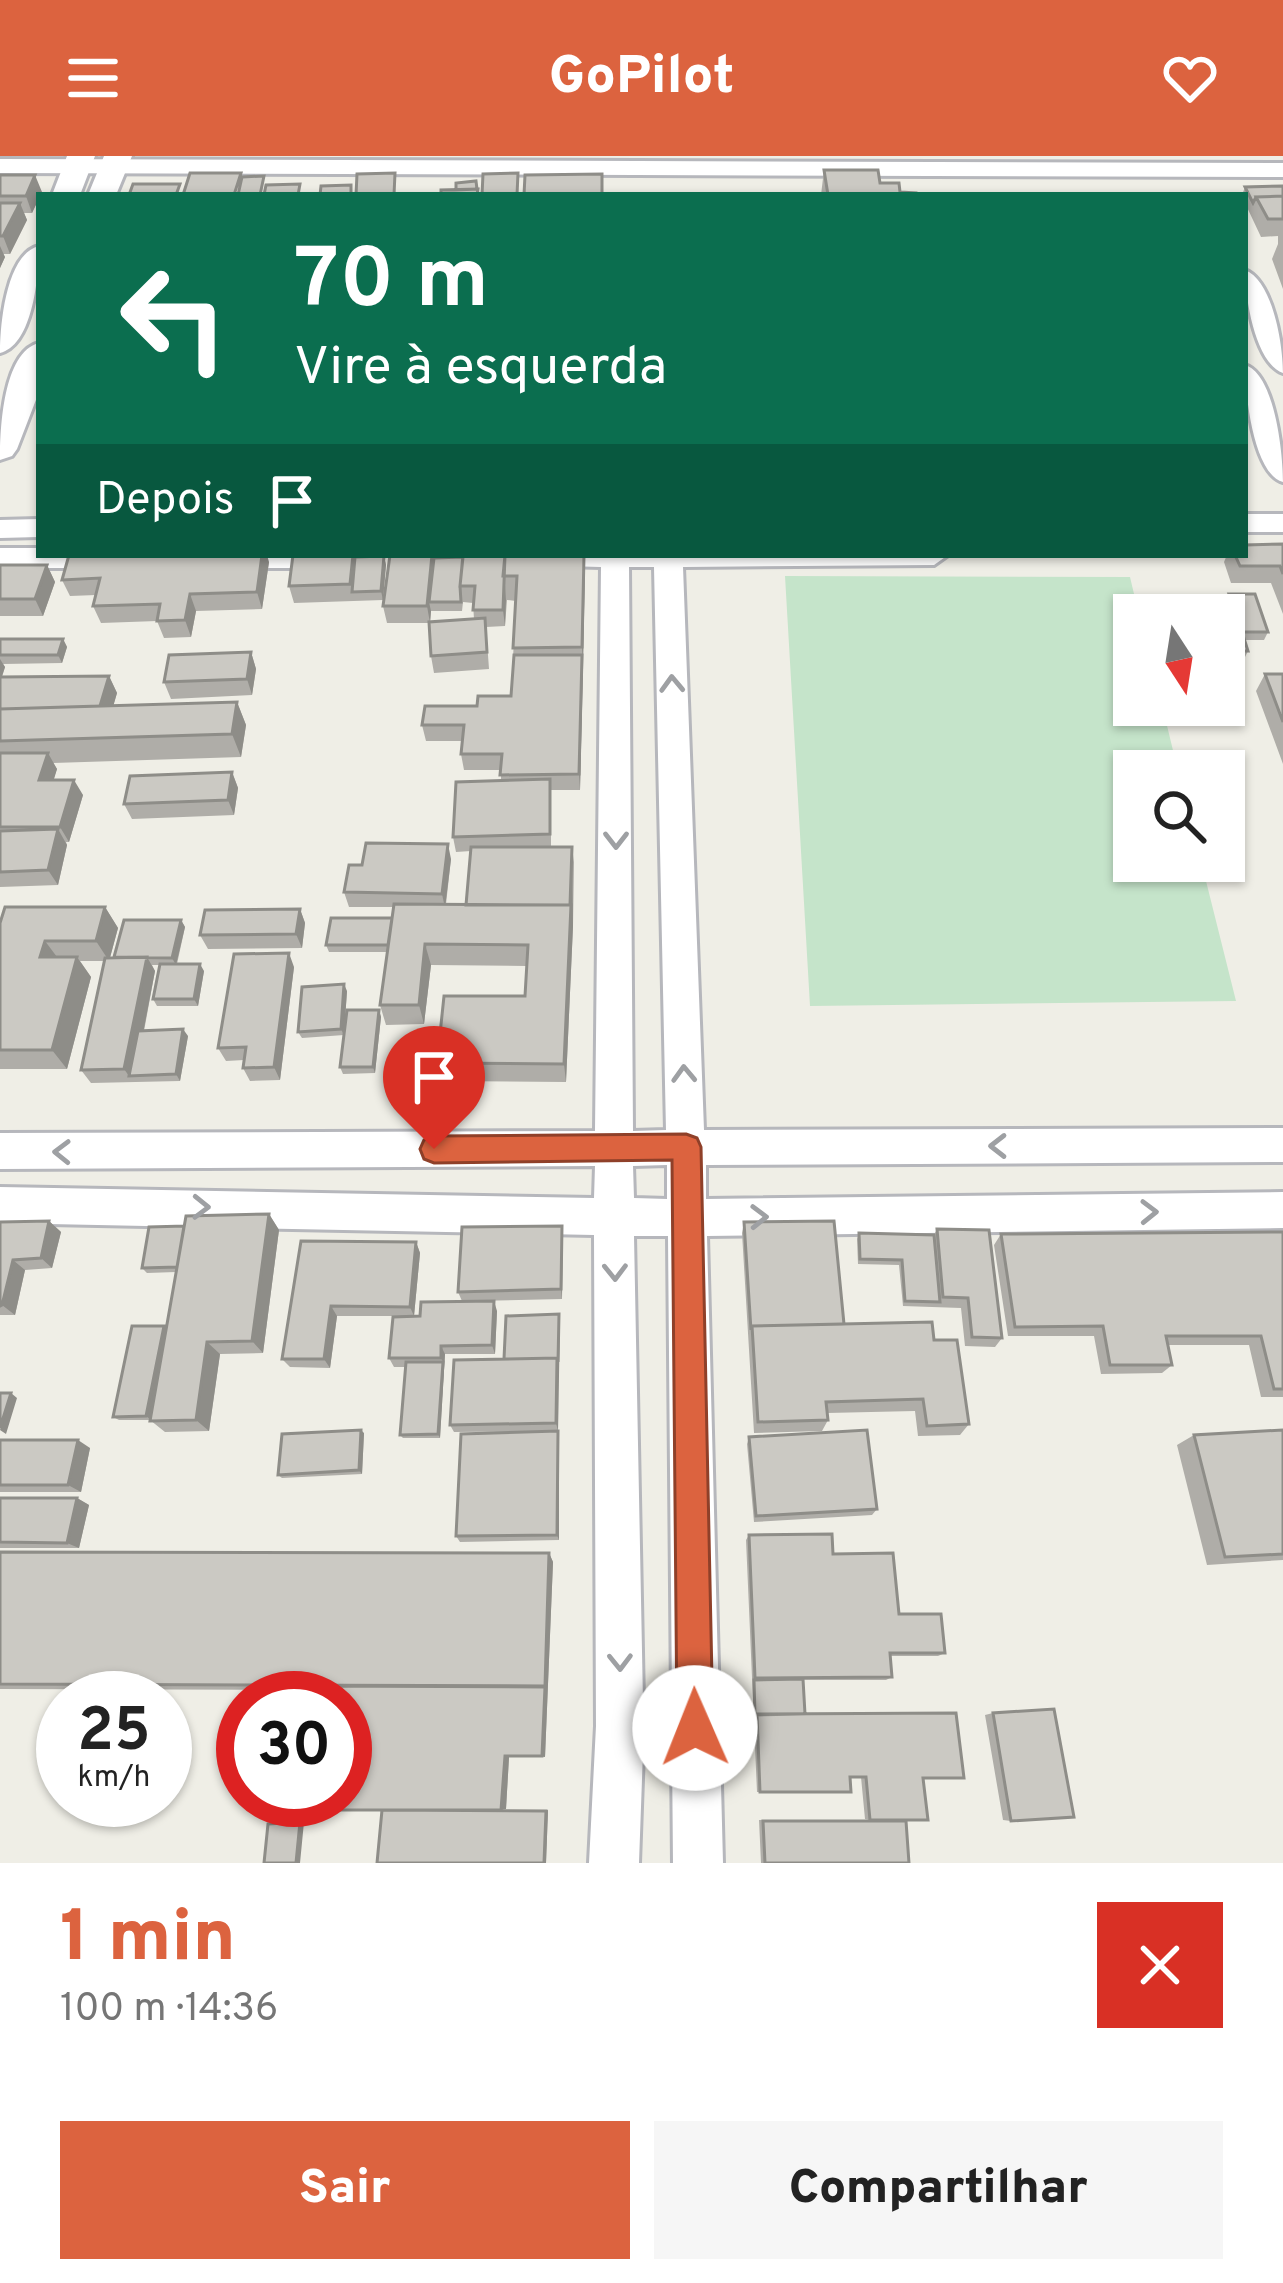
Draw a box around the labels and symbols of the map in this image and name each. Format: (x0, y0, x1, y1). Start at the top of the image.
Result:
north arrow (1113, 594, 1245, 726)
one-way arrow (659, 674, 685, 693)
one-way arrow (603, 832, 629, 850)
pin (383, 1026, 485, 1149)
one-way arrow (671, 1064, 697, 1083)
one-way arrow (988, 1133, 1006, 1159)
one-way arrow (52, 1139, 71, 1165)
one-way arrow (192, 1194, 211, 1220)
one-way arrow (1140, 1199, 1159, 1225)
one-way arrow (751, 1204, 769, 1230)
one-way arrow (602, 1264, 628, 1282)
one-way arrow (606, 1653, 632, 1672)
position arrow (632, 1665, 758, 1791)
speed limit sign: 30 (216, 1671, 372, 1827)

